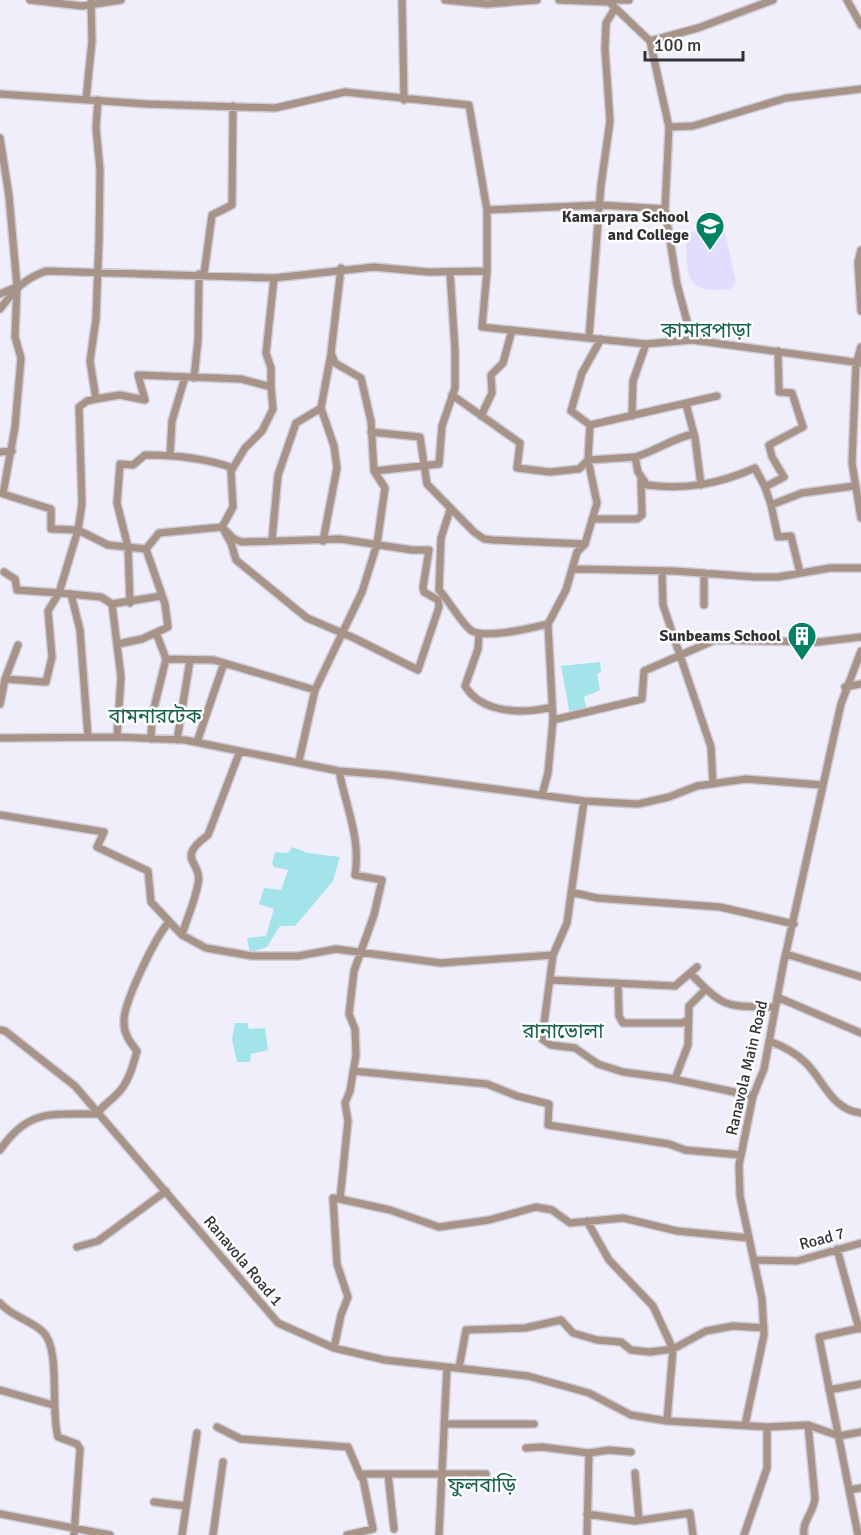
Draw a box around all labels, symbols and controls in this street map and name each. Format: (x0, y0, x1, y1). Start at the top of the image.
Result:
scale bar (645, 24, 742, 62)
text: 100 m (654, 34, 701, 56)
place label: Kamarpara School and College (562, 207, 689, 245)
school or university icon: Kamarpara School and College (694, 210, 726, 252)
district label: কামারপাড়া (660, 318, 752, 343)
building icon: Sunbeams School (786, 620, 818, 662)
place label: Sunbeams School (659, 626, 781, 646)
district label: বামনারটেক (107, 704, 202, 729)
street label: Ranavola Main Road (722, 999, 772, 1137)
district label: রানাভোলা (521, 1019, 604, 1044)
street label: Ranavola Road 1 (199, 1212, 287, 1310)
street label: Road 7 (797, 1223, 847, 1255)
district label: ফুলবাড়ি (447, 1473, 517, 1498)

